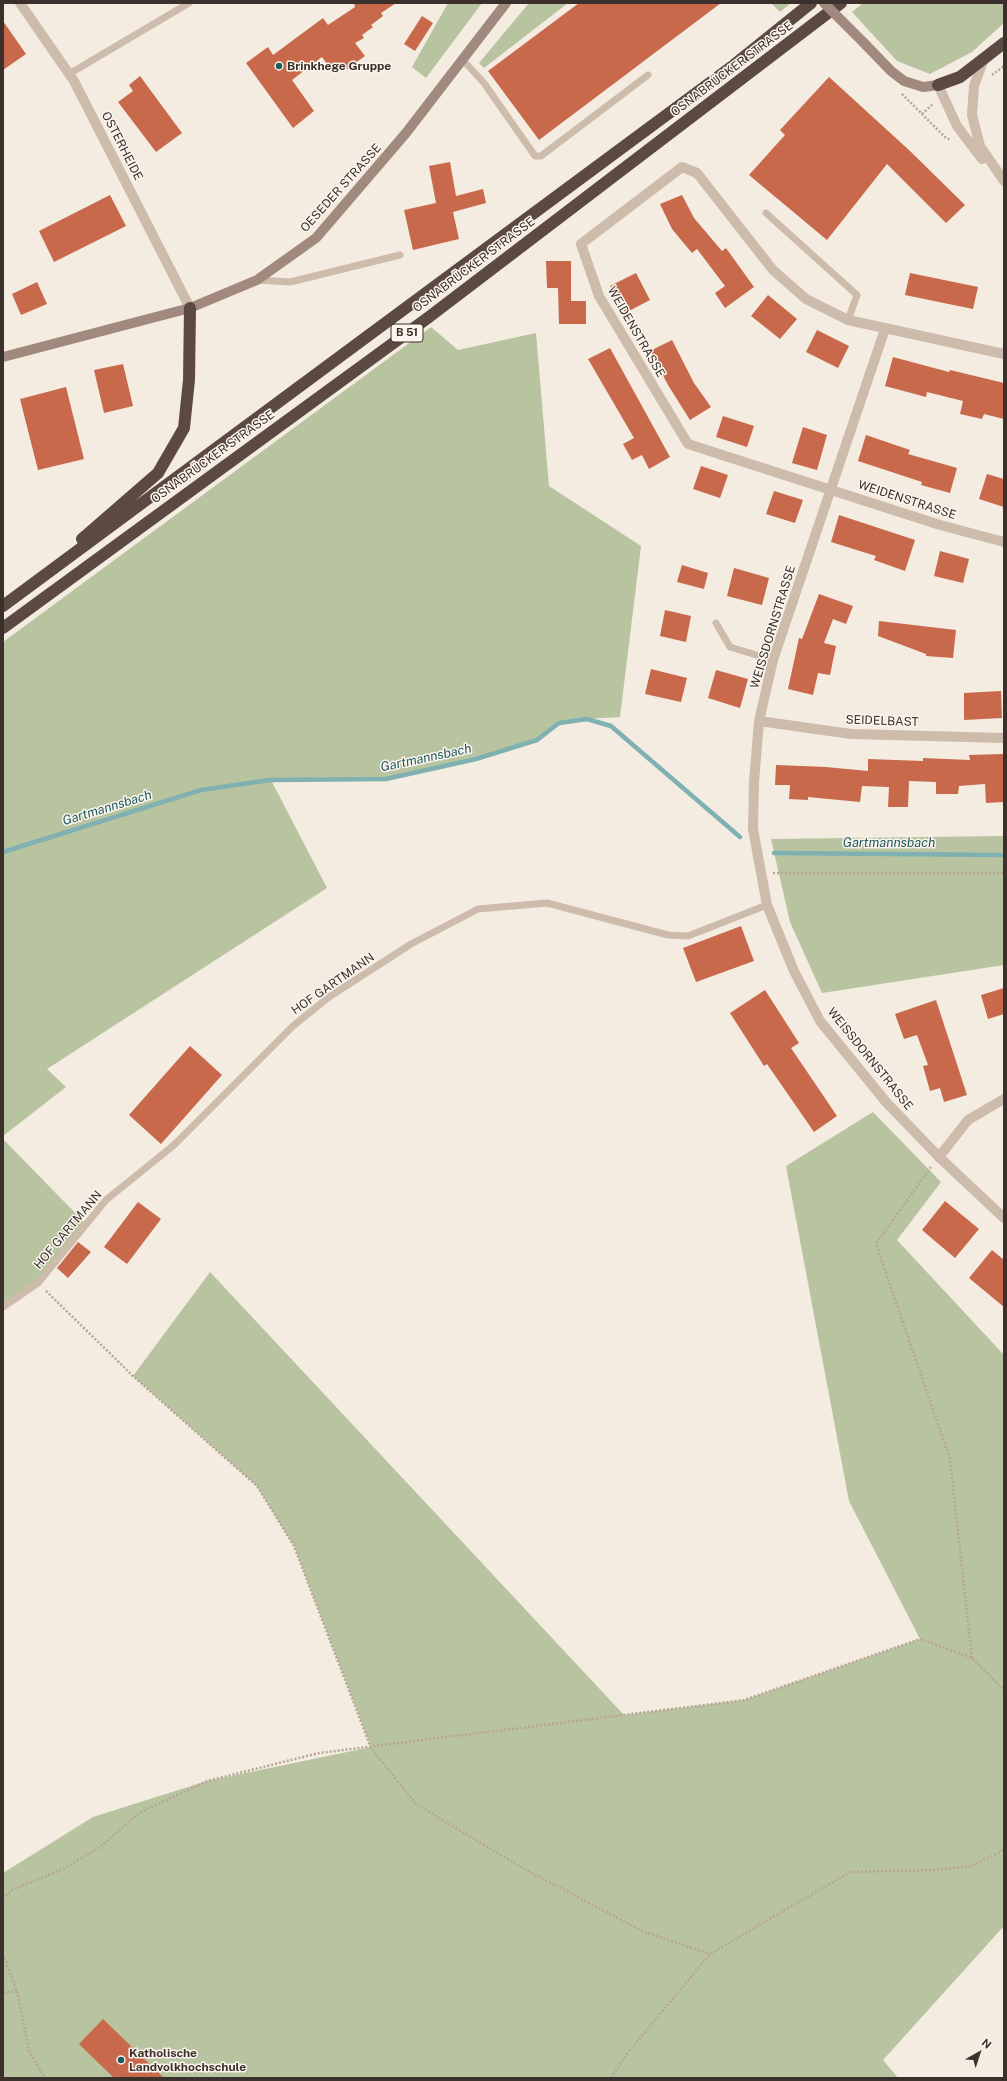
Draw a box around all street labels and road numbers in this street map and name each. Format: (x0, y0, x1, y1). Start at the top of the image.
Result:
street label: OSNABRÜCKER STRASSE (668, 18, 796, 120)
street label: OSTERHEIDE (99, 109, 145, 183)
street label: OESEDER STRASSE (298, 141, 384, 235)
street label: OSNABRÜCKER STRASSE (410, 214, 538, 316)
street label: WEIDENSTRASSE (604, 284, 668, 380)
road number: B 51 (391, 324, 423, 342)
street label: OSNABRÜCKER STRASSE (149, 407, 277, 507)
street label: WEIDENSTRASSE (856, 477, 958, 523)
street label: WEISSDORNSTRASSE (747, 564, 799, 690)
street label: SEIDELBAST (845, 713, 919, 729)
street label: HOF GARTMANN (289, 950, 377, 1018)
street label: WEISSDORNSTRASSE (824, 1005, 916, 1113)
street label: HOF GARTMANN (31, 1188, 105, 1272)

